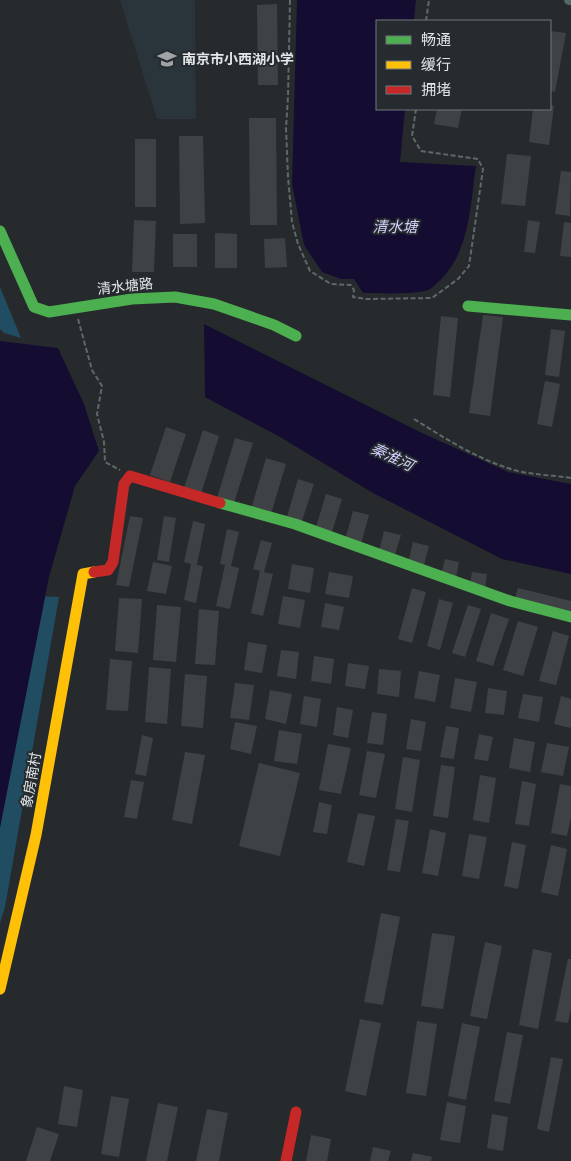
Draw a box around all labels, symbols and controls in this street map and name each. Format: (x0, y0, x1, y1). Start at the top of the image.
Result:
legend (376, 20, 551, 110)
text: 畅通 (421, 30, 451, 49)
school or university icon: 南京市小西湖小学 (156, 48, 178, 70)
place label: 南京市小西湖小学 (182, 50, 294, 68)
text: 缓行 (421, 55, 451, 74)
text: 拥堵 (421, 80, 451, 99)
water label: 清水塘 (372, 217, 420, 236)
street label: 清水塘路 (96, 274, 154, 298)
water label: 秦淮河 (368, 438, 419, 476)
street label: 象房南村 (17, 751, 45, 809)

